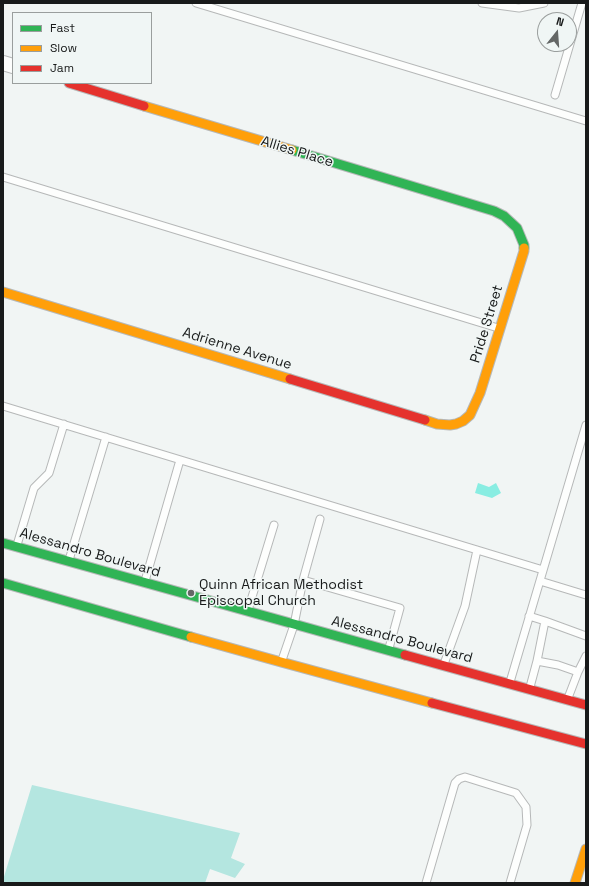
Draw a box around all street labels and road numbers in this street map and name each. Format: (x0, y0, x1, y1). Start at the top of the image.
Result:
street label: Allies Place (259, 133, 335, 171)
street label: Pride Street (467, 283, 507, 365)
street label: Adrienne Avenue (180, 324, 294, 374)
street label: Alessandro Boulevard (18, 525, 162, 581)
street label: Alessandro Boulevard (330, 613, 474, 667)

